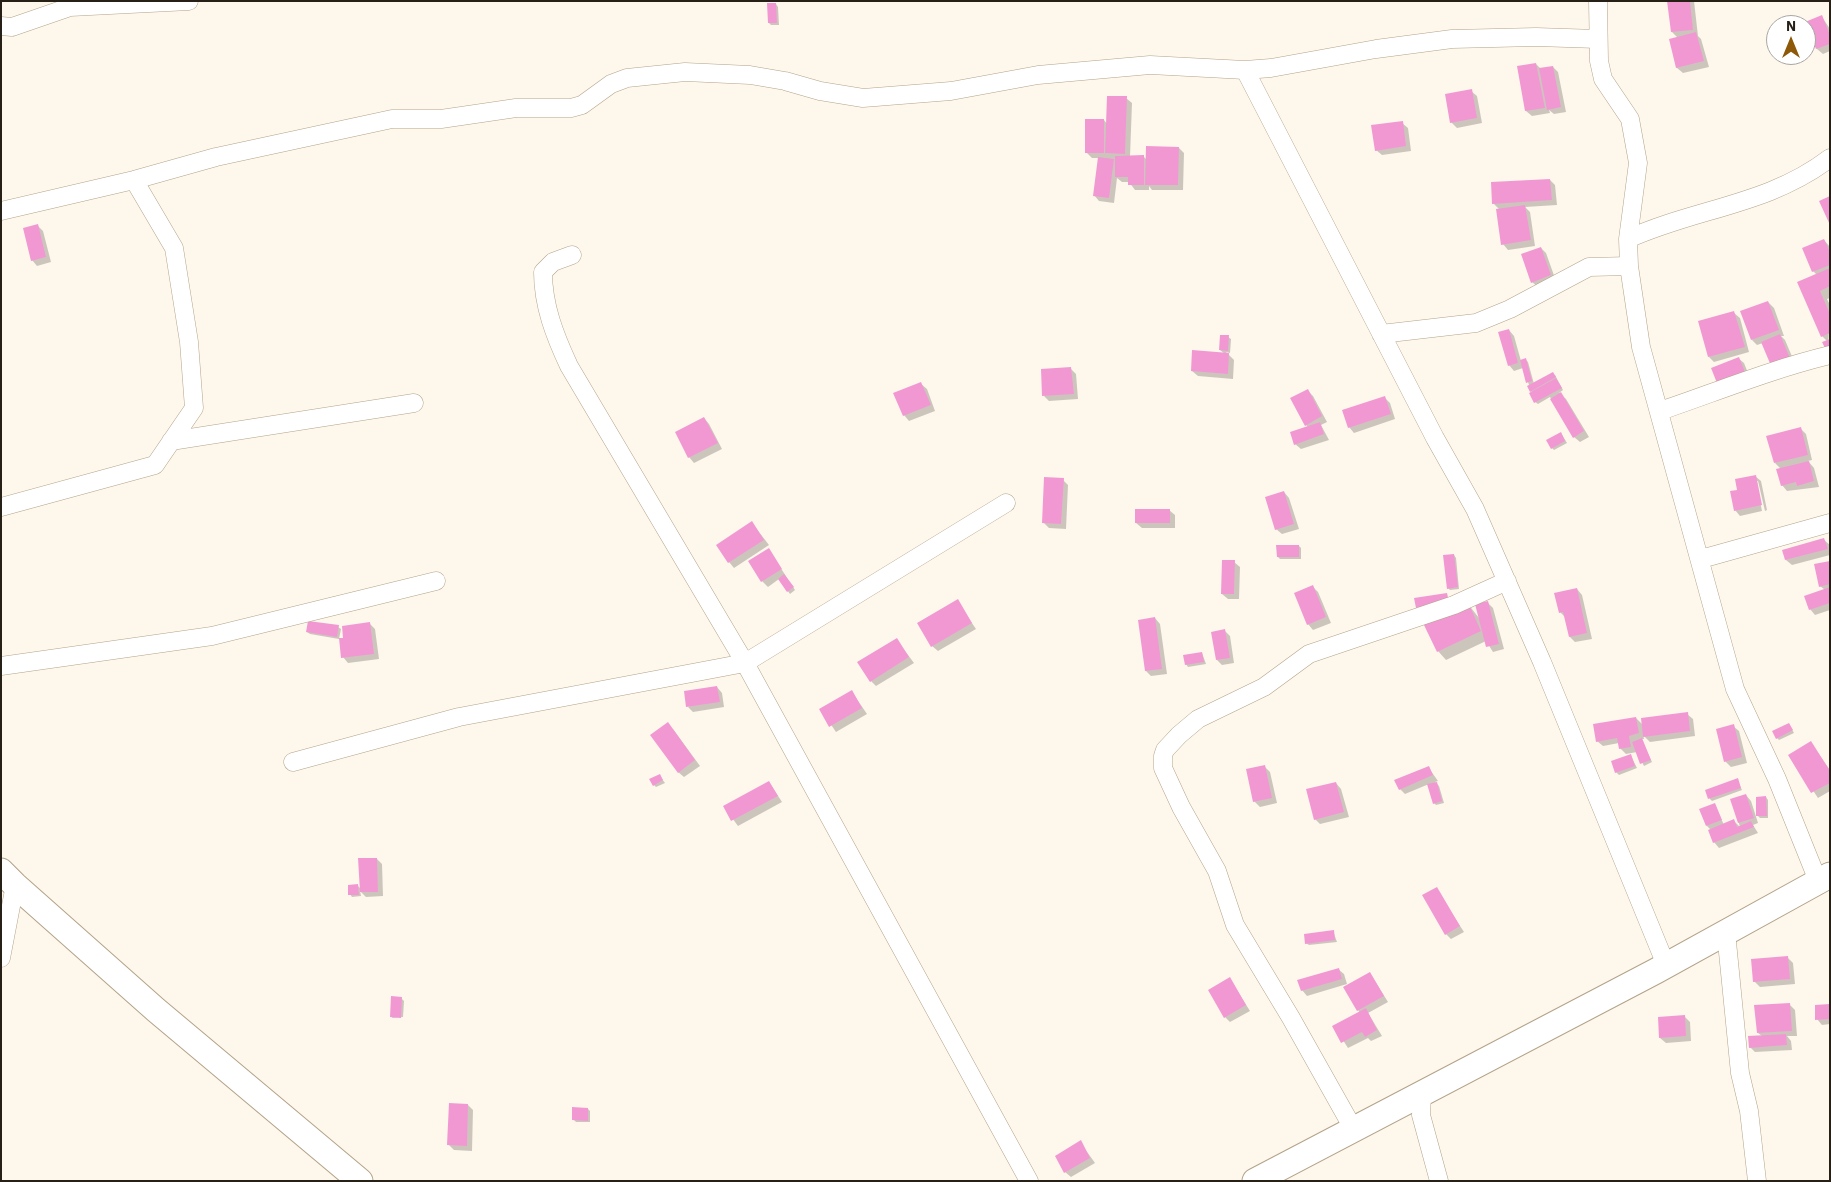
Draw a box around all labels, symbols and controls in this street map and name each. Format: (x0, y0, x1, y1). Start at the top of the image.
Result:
north arrow (1766, 15, 1816, 65)
text: N (1786, 17, 1796, 35)

